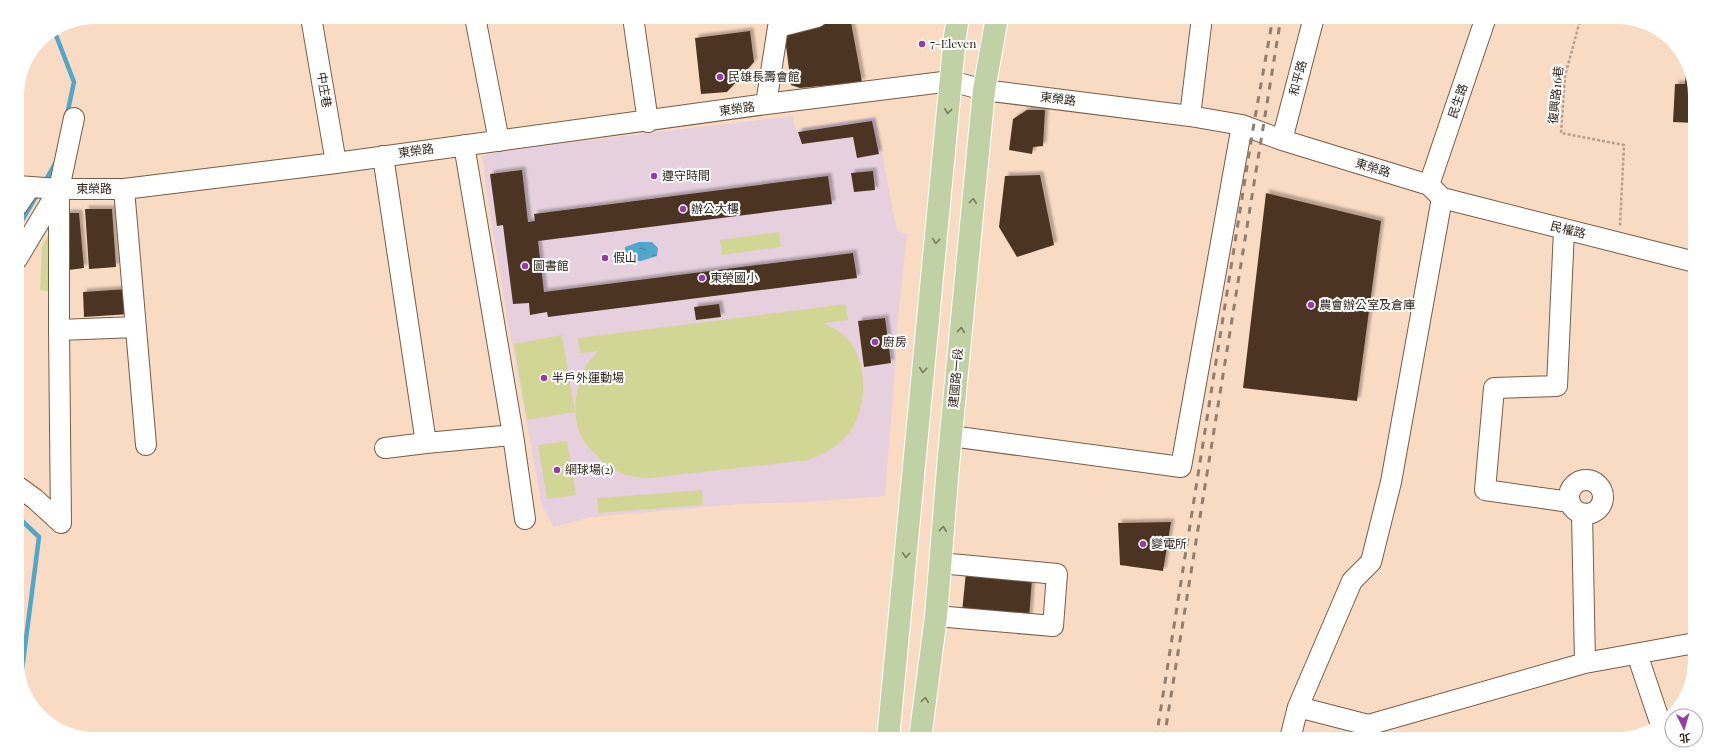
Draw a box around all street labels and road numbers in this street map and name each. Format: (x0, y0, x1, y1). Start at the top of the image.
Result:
street label: 和平路 (1285, 58, 1309, 97)
street label: 復興路16巷 (1544, 65, 1566, 125)
street label: 中庄巷 (314, 71, 336, 109)
street label: 民生路 (1444, 81, 1470, 120)
street label: 東榮路 (1039, 88, 1077, 108)
street label: 東榮路 (718, 98, 756, 118)
street label: 東榮路 (397, 140, 435, 160)
street label: 東榮路 (1354, 154, 1393, 180)
street label: 東榮路 (76, 180, 112, 196)
street label: 民權路 (1549, 217, 1588, 241)
street label: 建國路一段 (944, 347, 966, 409)

